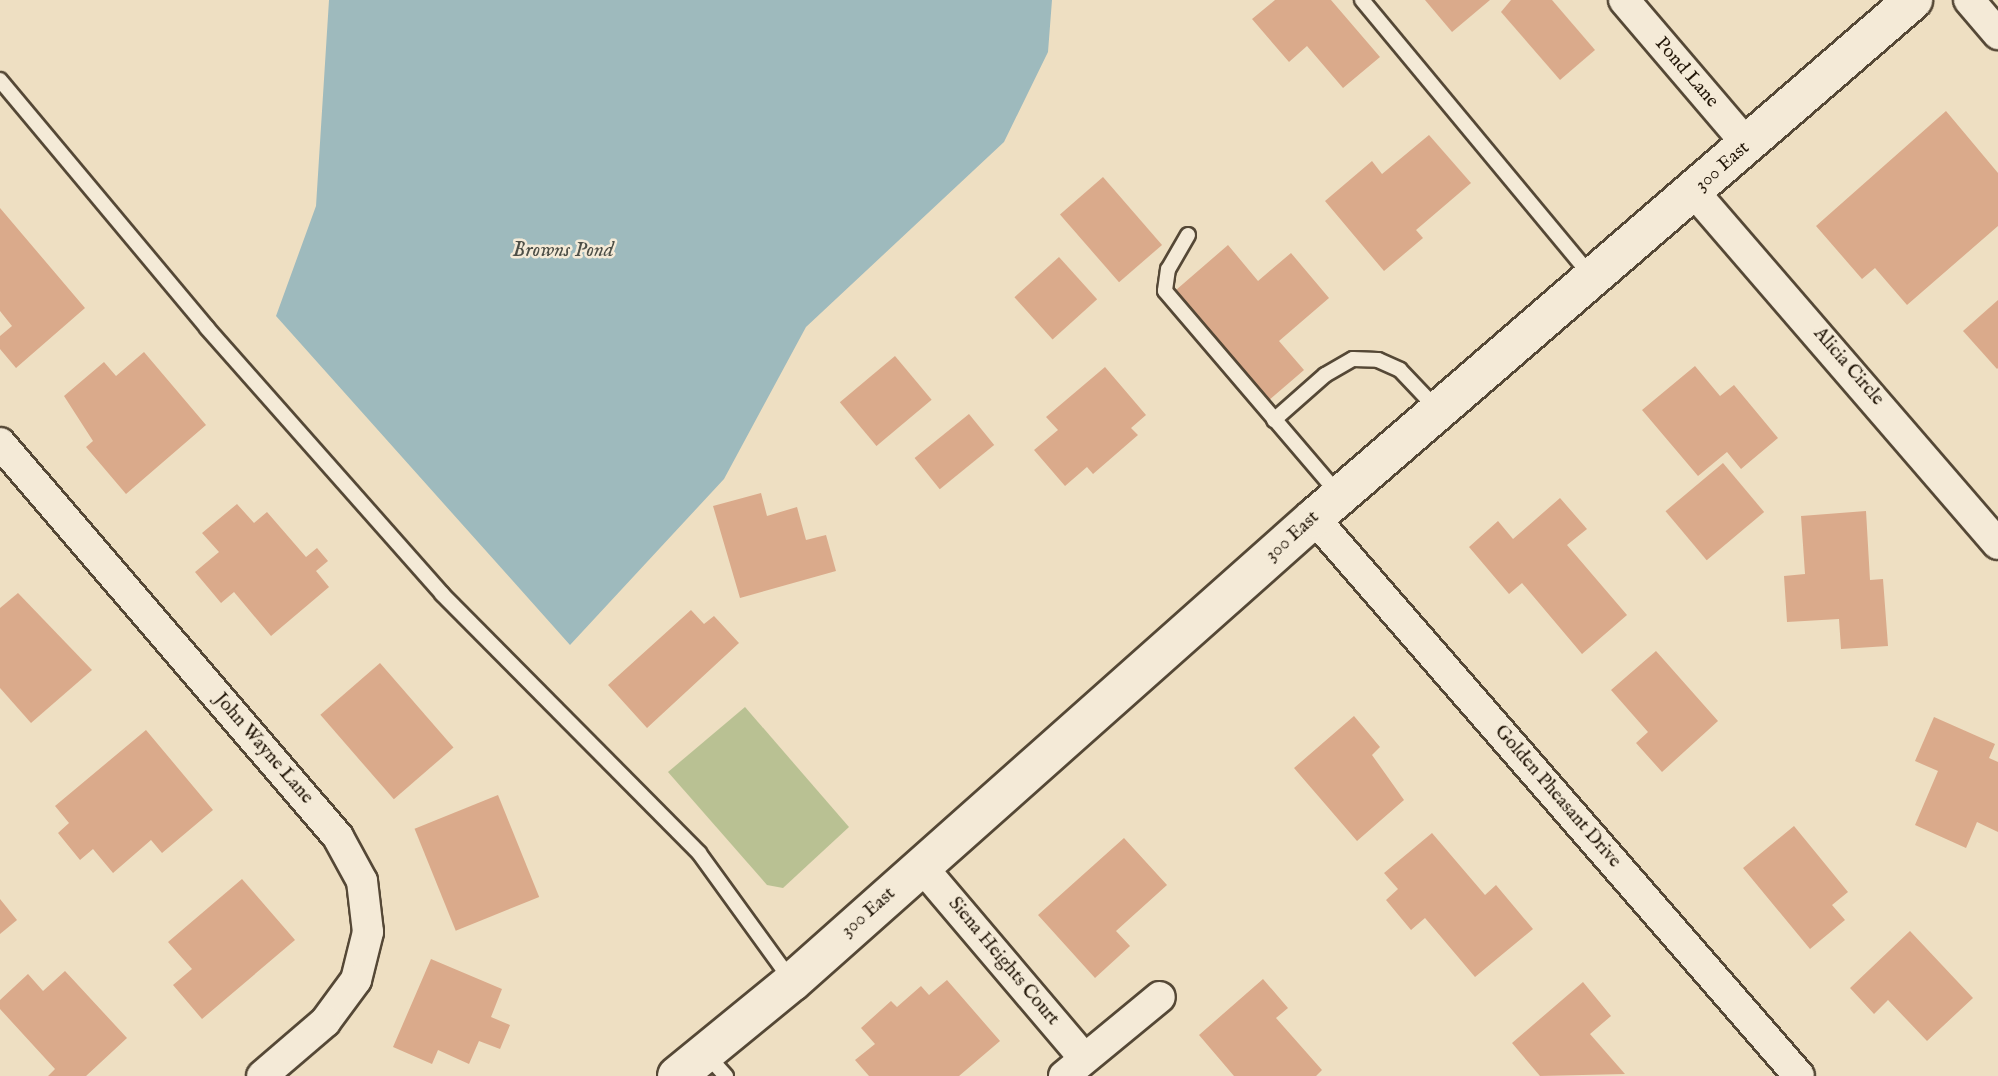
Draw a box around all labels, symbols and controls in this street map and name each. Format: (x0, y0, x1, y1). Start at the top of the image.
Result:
street label: Pond Lane (1649, 33, 1723, 113)
street label: 300 East (1691, 137, 1755, 197)
water label: Browns Pond (512, 238, 614, 264)
street label: Alicia Circle (1808, 323, 1888, 411)
street label: 300 East (1261, 507, 1325, 567)
street label: John Wayne Lane (209, 689, 317, 809)
street label: Golden Pheasant Drive (1489, 721, 1625, 873)
street label: 300 East (837, 883, 901, 943)
street label: Siena Heights Court (943, 893, 1063, 1031)

